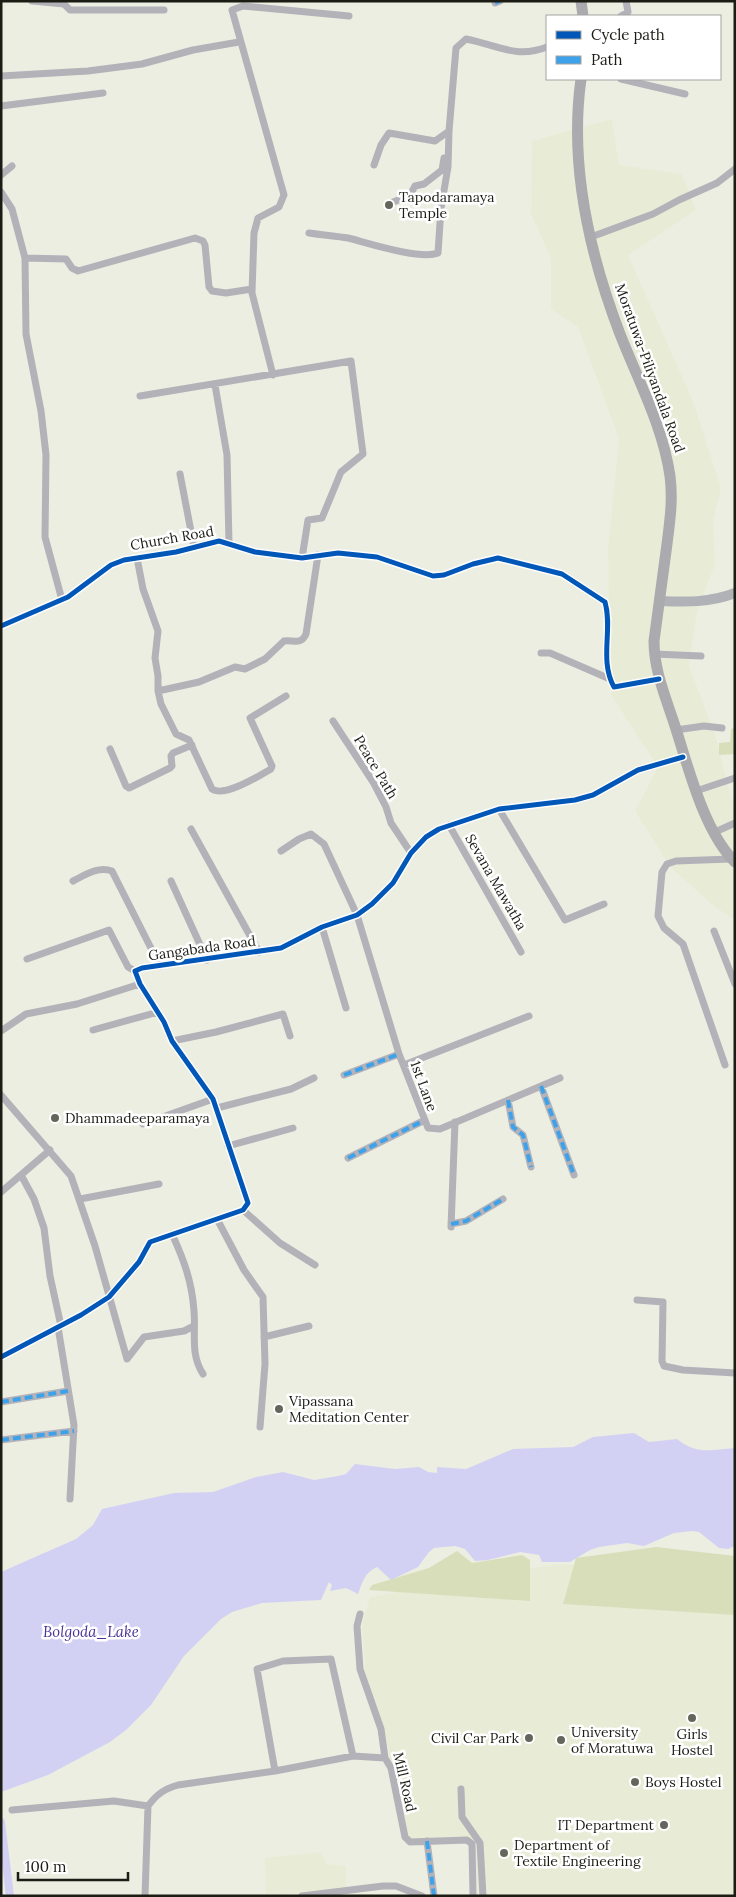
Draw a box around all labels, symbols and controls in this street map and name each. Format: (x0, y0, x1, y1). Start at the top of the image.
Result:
legend (546, 15, 721, 80)
text: Cycle path (591, 25, 665, 44)
text: Path (591, 50, 622, 69)
place label: Tapodaramaya Temple (399, 188, 494, 222)
marker: Tapodaramaya Temple (383, 199, 395, 211)
street label: Moratuwa-Piliyandala Road (611, 281, 689, 455)
street label: Church Road (129, 522, 215, 554)
street label: Peace Path (350, 732, 402, 802)
street label: Sevana Mawatha (461, 831, 531, 933)
street label: Gangabada Road (147, 932, 257, 964)
street label: 1st Lane (407, 1058, 442, 1114)
place label: Dhammadeeparamaya (65, 1109, 210, 1127)
marker: Dhammadeeparamaya (49, 1112, 61, 1124)
place label: Vipassana Meditation Center (288, 1392, 409, 1426)
marker: Vipassana Meditation Center (273, 1403, 285, 1415)
water label: Bolgoda_Lake (43, 1622, 139, 1641)
marker: Girls Hostel (686, 1712, 698, 1724)
place label: University of Moratuwa (571, 1723, 654, 1757)
place label: Girls Hostel (671, 1725, 713, 1759)
place label: Civil Car Park (431, 1729, 519, 1747)
marker: Civil Car Park (523, 1732, 535, 1744)
marker: University of Moratuwa (555, 1734, 567, 1746)
street label: Mill Road (389, 1750, 421, 1814)
place label: Boys Hostel (645, 1773, 722, 1791)
marker: Boys Hostel (629, 1776, 641, 1788)
place label: IT Department (558, 1816, 655, 1834)
marker: IT Department (658, 1819, 670, 1831)
place label: Department of Textile Engineering (514, 1836, 641, 1870)
marker: Department of Textile Engineering (498, 1847, 510, 1859)
scale bar (18, 1850, 128, 1882)
text: 100 m (25, 1857, 66, 1876)

